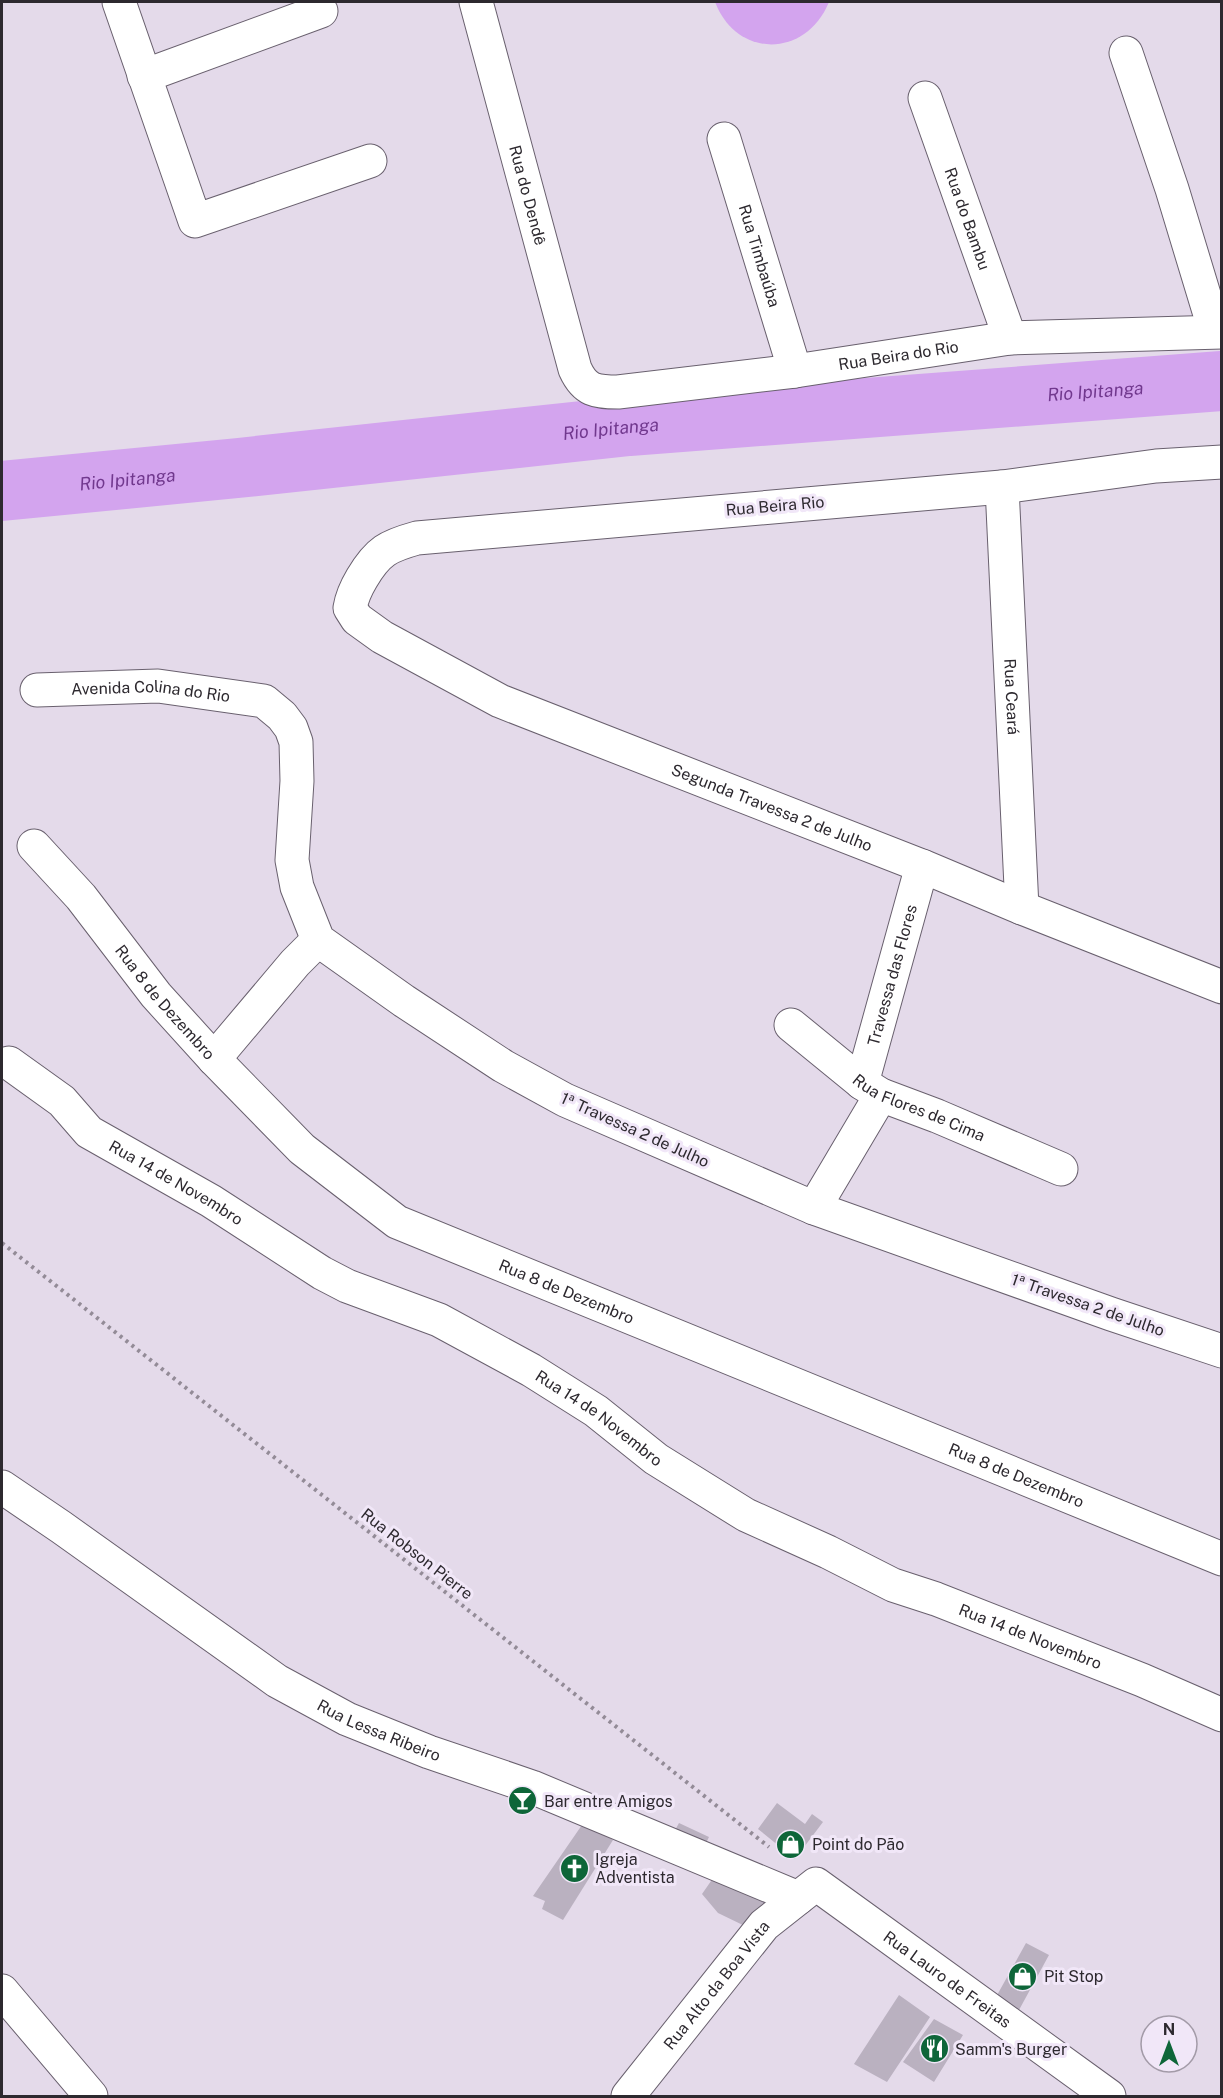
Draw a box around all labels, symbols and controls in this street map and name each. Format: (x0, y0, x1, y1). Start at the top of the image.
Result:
street label: Rua do Dendê (506, 143, 551, 247)
street label: Rua do Bambu (941, 165, 995, 272)
street label: Rua Timbaúba (735, 202, 784, 309)
street label: Rua Beira do Rio (837, 337, 960, 374)
water label: Rio Ipitanga (1046, 376, 1144, 405)
water label: Rio Ipitanga (562, 413, 660, 444)
water label: Rio Ipitanga (78, 464, 176, 494)
street label: Rua Beira Rio (725, 492, 825, 520)
street label: Rua Ceará (1001, 658, 1023, 735)
street label: Avenida Colina do Rio (71, 676, 231, 706)
street label: Segunda Travessa 2 de Julho (669, 760, 875, 855)
street label: Travessa das Flores (863, 902, 920, 1048)
street label: Rua 8 de Dezembro (111, 941, 219, 1063)
street label: Rua Flores de Cima (849, 1070, 988, 1145)
street label: 1ª Travessa 2 de Julho (558, 1089, 712, 1171)
street label: Rua 14 de Novembro (106, 1136, 247, 1229)
street label: Rua 8 de Dezembro (496, 1255, 637, 1327)
street label: 1ª Travessa 2 de Julho (1009, 1270, 1167, 1340)
street label: Rua 14 de Novembro (532, 1366, 666, 1470)
street label: Rua 8 de Dezembro (946, 1439, 1087, 1511)
street label: Rua Robson Pierre (357, 1504, 477, 1604)
street label: Rua 14 de Novembro (956, 1600, 1105, 1673)
street label: Rua Lessa Ribeiro (314, 1695, 443, 1765)
bar icon: Bar entre Amigos (507, 1785, 539, 1817)
place label: Bar entre Amigos (544, 1792, 673, 1811)
shop icon: Point do Pão (775, 1828, 807, 1860)
place label: Point do Pão (812, 1835, 904, 1854)
place label: Igreja Adventista (595, 1850, 675, 1887)
church icon: Igreja Adventista (558, 1852, 590, 1884)
street label: Rua Alto da Boa Vista (659, 1917, 773, 2053)
street label: Rua Lauro de Freitas (880, 1927, 1015, 2032)
shop icon: Pit Stop (1007, 1960, 1039, 1992)
place label: Pit Stop (1044, 1967, 1103, 1986)
north arrow (1139, 2014, 1199, 2074)
text: N (1163, 2020, 1175, 2039)
restaurant icon: Samm's Burger (918, 2033, 950, 2065)
place label: Samm's Burger (955, 2040, 1067, 2059)

